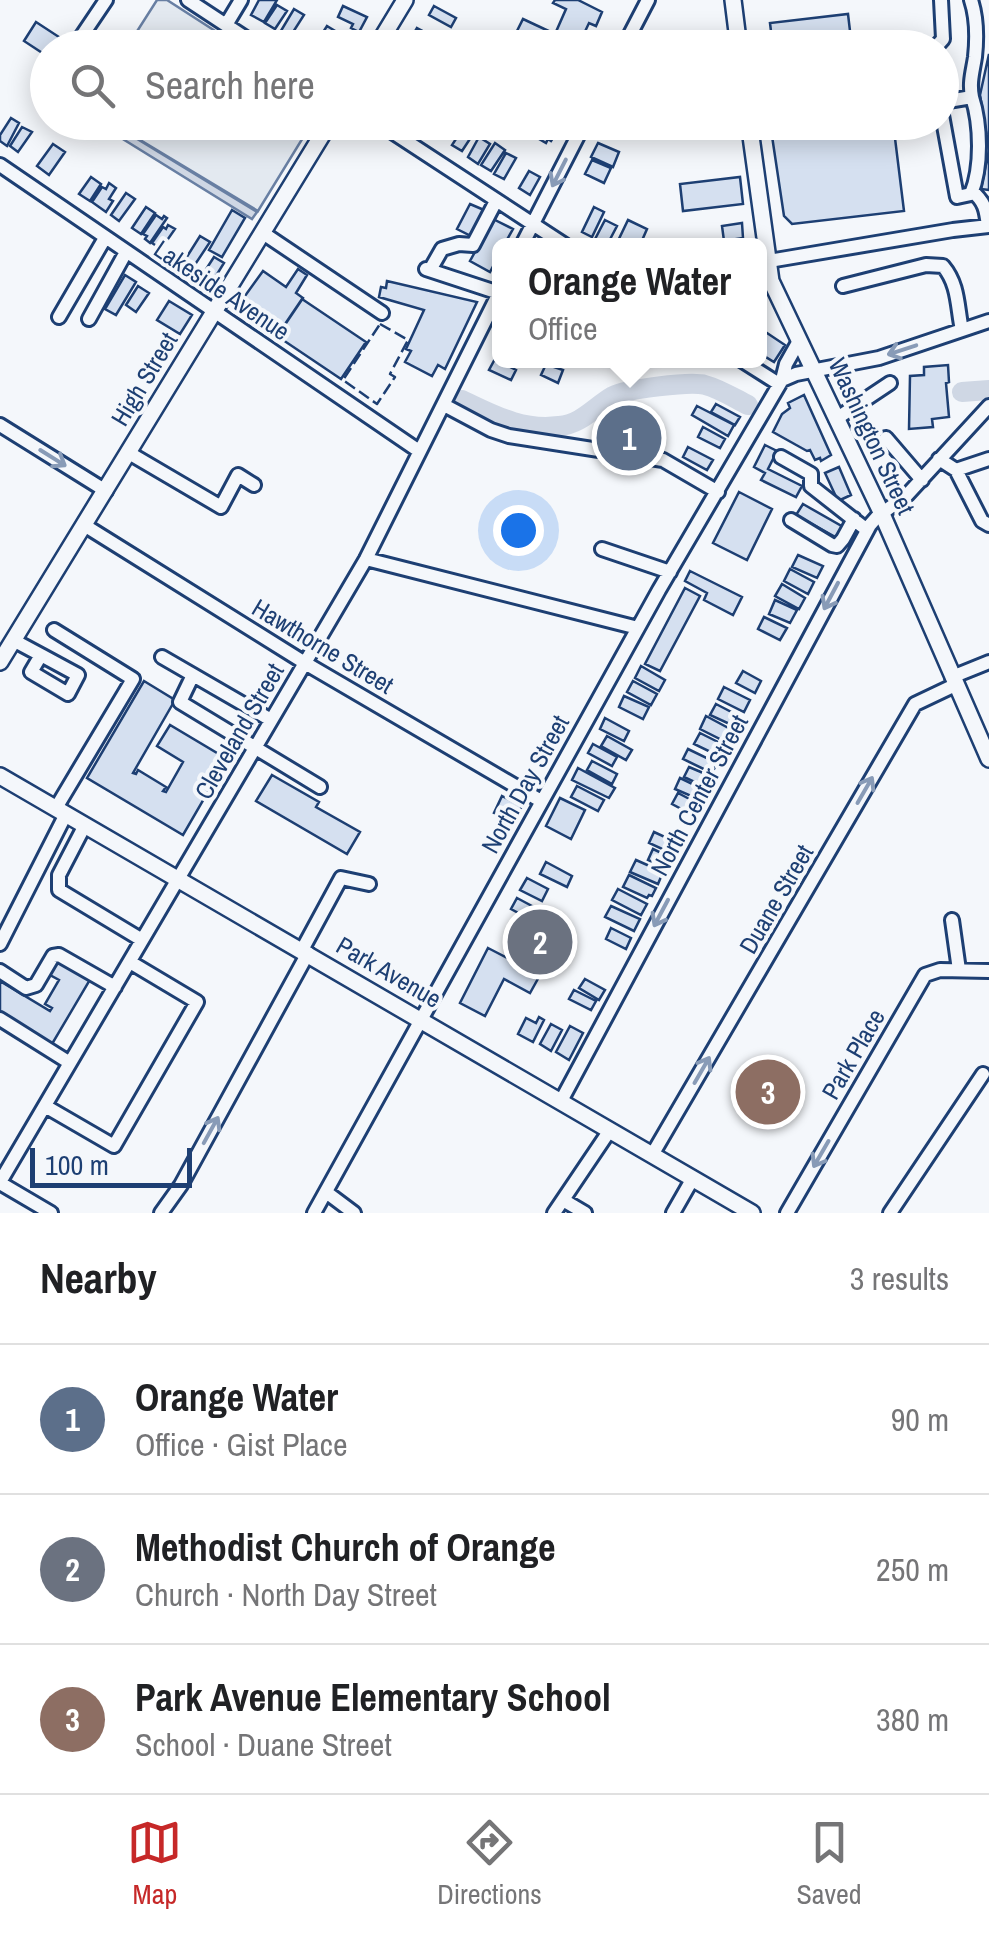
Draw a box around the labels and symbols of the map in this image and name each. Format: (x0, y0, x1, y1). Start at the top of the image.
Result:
one-way arrow (549, 158, 568, 188)
street label: Lakeside Avenue (147, 232, 297, 348)
street label: High Street (103, 326, 185, 432)
one-way arrow (887, 342, 919, 360)
street label: Washington Street (821, 352, 923, 520)
pin: 1 (596, 400, 662, 476)
one-way arrow (38, 447, 67, 468)
your location (493, 505, 544, 556)
one-way arrow (821, 581, 841, 611)
street label: Hawthorne Street (246, 590, 400, 702)
street label: Cleveland Street (186, 657, 292, 805)
street label: North Center Street (642, 708, 756, 881)
street label: North Day Street (473, 709, 577, 859)
one-way arrow (856, 776, 876, 805)
street label: Duane Street (731, 838, 821, 960)
one-way arrow (651, 898, 670, 928)
pin: 2 (508, 904, 572, 980)
street label: Park Avenue (330, 928, 448, 1016)
street label: Park Place (813, 1003, 893, 1105)
pin: 3 (736, 1054, 800, 1130)
one-way arrow (692, 1056, 712, 1086)
one-way arrow (202, 1115, 222, 1145)
one-way arrow (811, 1140, 831, 1168)
scale bar (30, 1143, 192, 1188)

